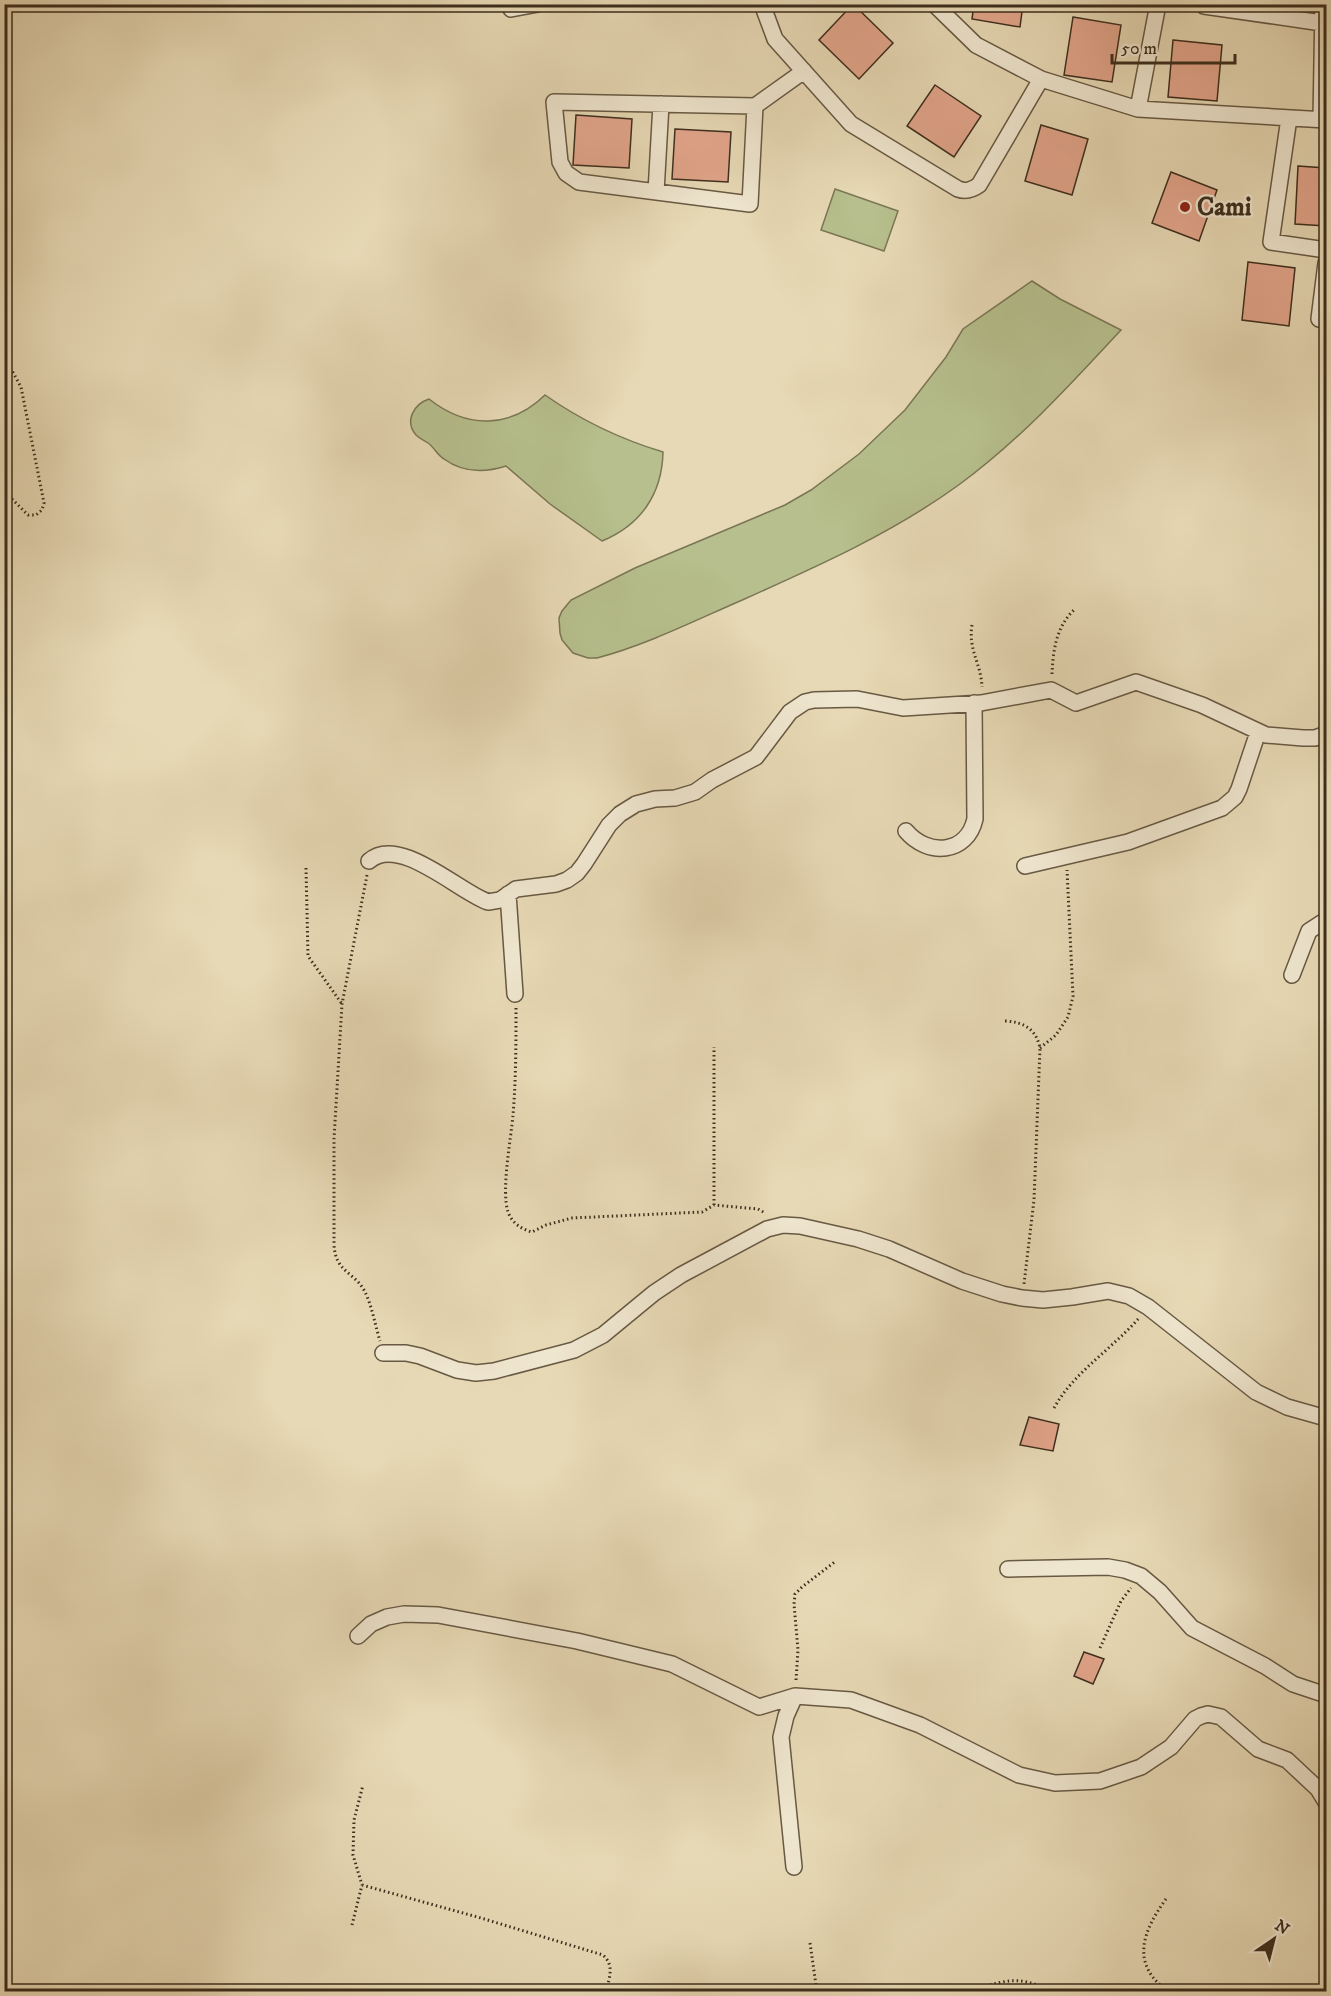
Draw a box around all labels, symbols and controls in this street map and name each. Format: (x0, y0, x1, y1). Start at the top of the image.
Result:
scale bar (1112, 27, 1235, 65)
text: 50 m (1121, 38, 1157, 60)
place label: Cami (1197, 191, 1252, 224)
marker: Cami (1178, 200, 1192, 214)
north arrow (1244, 1909, 1304, 1969)
text: N (1271, 1916, 1293, 1939)

